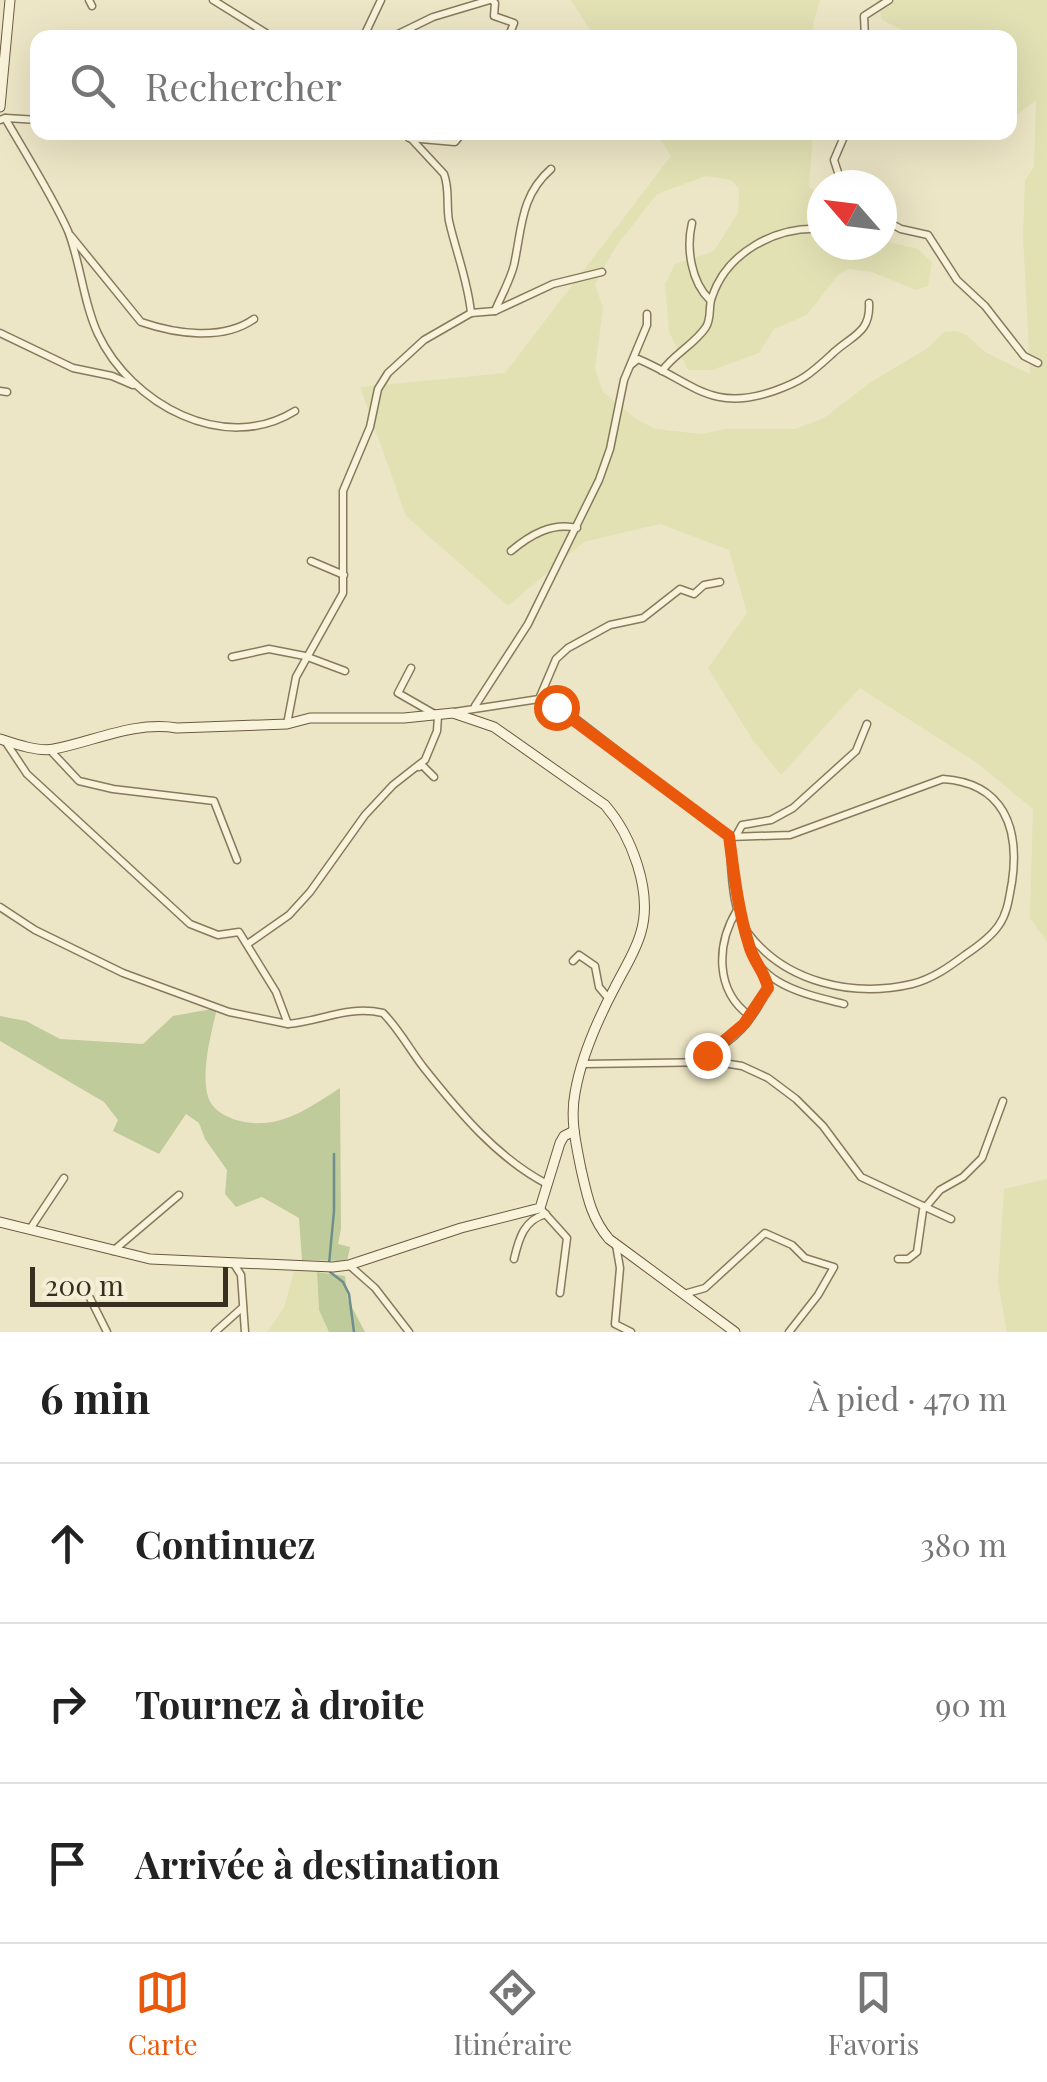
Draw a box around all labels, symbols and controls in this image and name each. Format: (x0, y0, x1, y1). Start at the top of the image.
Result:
search box (30, 30, 1017, 140)
icon: search (65, 58, 120, 113)
text: Rechercher (145, 60, 342, 111)
north arrow (807, 170, 897, 260)
route start (534, 685, 580, 731)
route end (685, 1033, 731, 1079)
scale bar (30, 1262, 228, 1306)
text: 200 m (45, 1266, 124, 1303)
text: 6 min (40, 1369, 150, 1425)
text: À pied · 470 m (808, 1376, 1007, 1419)
icon: ahead (40, 1516, 95, 1571)
text: Continuez (135, 1518, 315, 1569)
text: 380 m (920, 1522, 1007, 1565)
icon: right (40, 1676, 95, 1731)
text: Tournez à droite (135, 1678, 425, 1729)
text: 90 m (935, 1682, 1007, 1725)
icon: arrive (40, 1836, 95, 1891)
text: Arrivée à destination (135, 1838, 500, 1889)
tab: Carte (128, 1965, 198, 2062)
tab: Itinéraire (453, 1965, 572, 2062)
tab: Favoris (828, 1965, 919, 2062)

